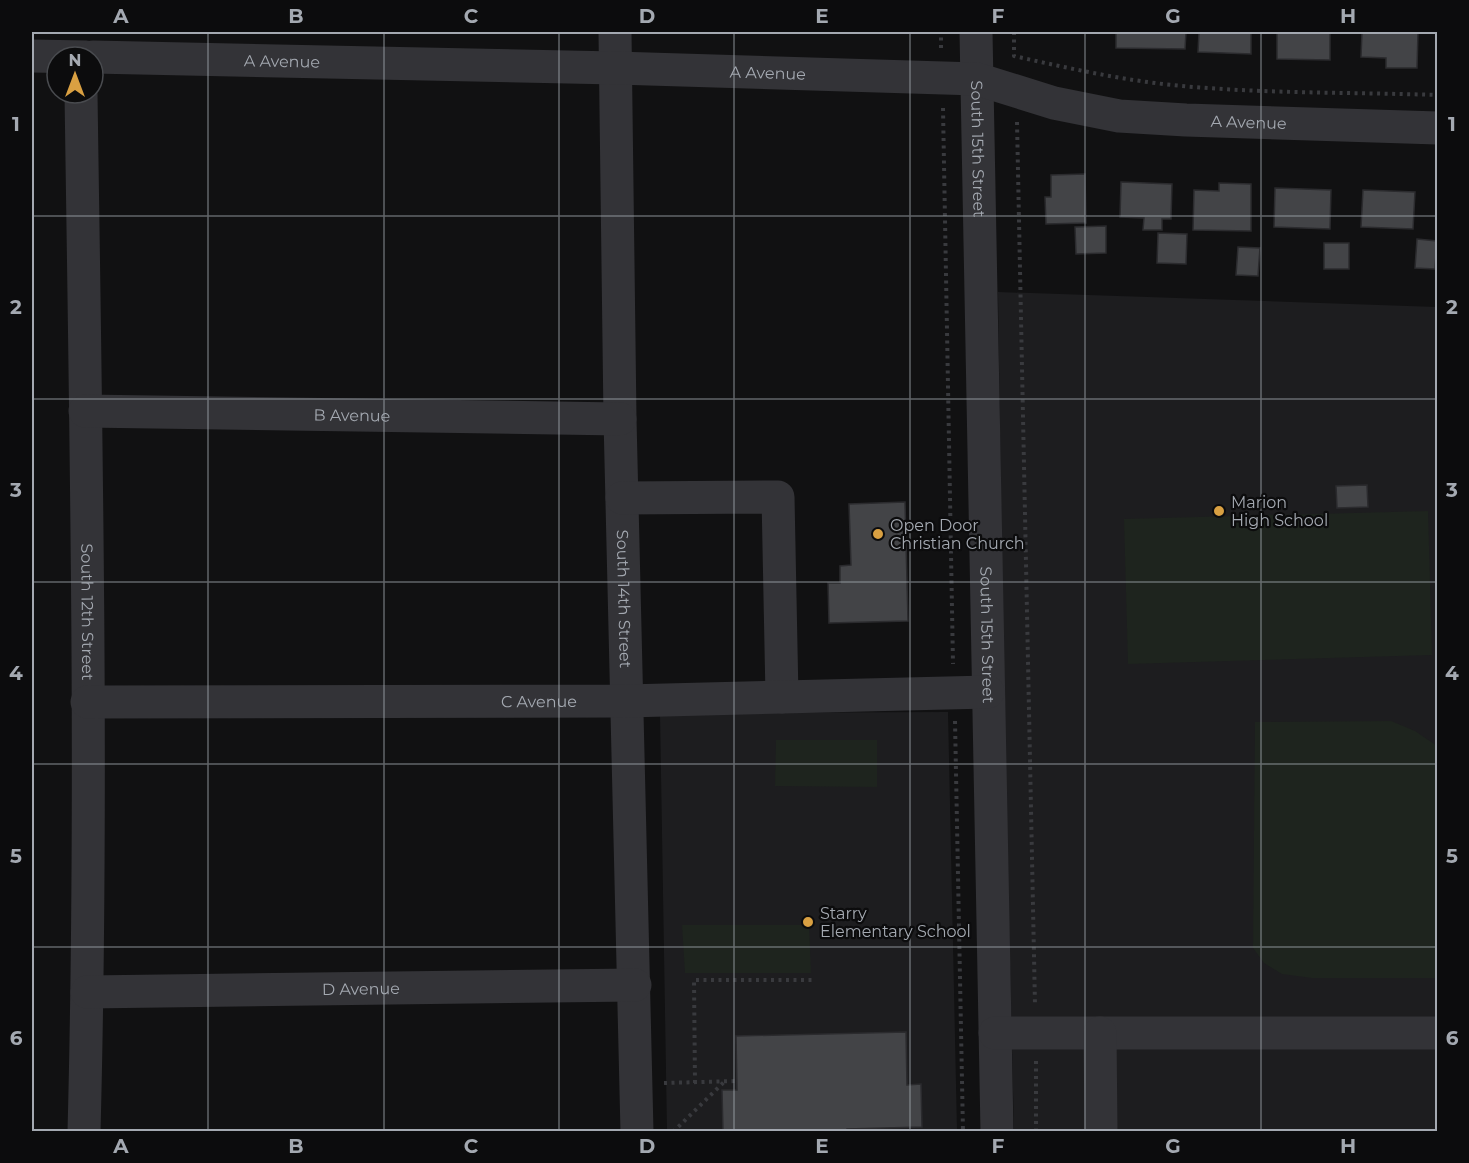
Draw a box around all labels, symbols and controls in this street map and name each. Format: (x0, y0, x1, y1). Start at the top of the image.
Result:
text: A (112, 4, 129, 28)
text: B (288, 4, 304, 28)
text: C (464, 4, 479, 28)
text: D (639, 4, 655, 28)
text: E (815, 4, 829, 28)
text: F (992, 4, 1005, 28)
text: G (1165, 4, 1181, 28)
text: H (1340, 4, 1356, 28)
north arrow (45, 45, 105, 105)
text: N (69, 51, 81, 70)
street label: A Avenue (244, 51, 320, 71)
street label: A Avenue (729, 62, 806, 83)
street label: South 15th Street (967, 80, 989, 218)
street label: A Avenue (1210, 111, 1287, 133)
text: 1 (12, 112, 20, 136)
text: 1 (1448, 112, 1456, 136)
text: 2 (10, 295, 22, 319)
text: 2 (1446, 295, 1458, 319)
street label: B Avenue (313, 405, 390, 425)
text: 3 (9, 478, 22, 502)
text: 3 (1445, 478, 1458, 502)
place label: Marion High School (1231, 493, 1328, 530)
marker: Marion High School (1212, 504, 1226, 518)
place label: Open Door Christian Church (890, 516, 1025, 553)
marker: Open Door Christian Church (871, 527, 885, 541)
street label: South 14th Street (613, 529, 635, 669)
street label: South 12th Street (78, 543, 98, 681)
street label: South 15th Street (977, 566, 998, 704)
text: 4 (9, 661, 23, 685)
text: 4 (1445, 661, 1459, 685)
street label: C Avenue (501, 692, 577, 711)
text: 5 (10, 844, 22, 868)
text: 5 (1446, 844, 1458, 868)
place label: Starry Elementary School (820, 904, 971, 941)
marker: Starry Elementary School (801, 915, 815, 929)
street label: D Avenue (322, 979, 400, 998)
text: 6 (10, 1026, 23, 1050)
text: 6 (1446, 1026, 1459, 1050)
text: A (112, 1134, 129, 1158)
text: B (288, 1134, 304, 1158)
text: C (464, 1134, 479, 1158)
text: D (639, 1134, 655, 1158)
text: E (815, 1134, 829, 1158)
text: F (992, 1134, 1005, 1158)
text: G (1165, 1134, 1181, 1158)
text: H (1340, 1134, 1356, 1158)

